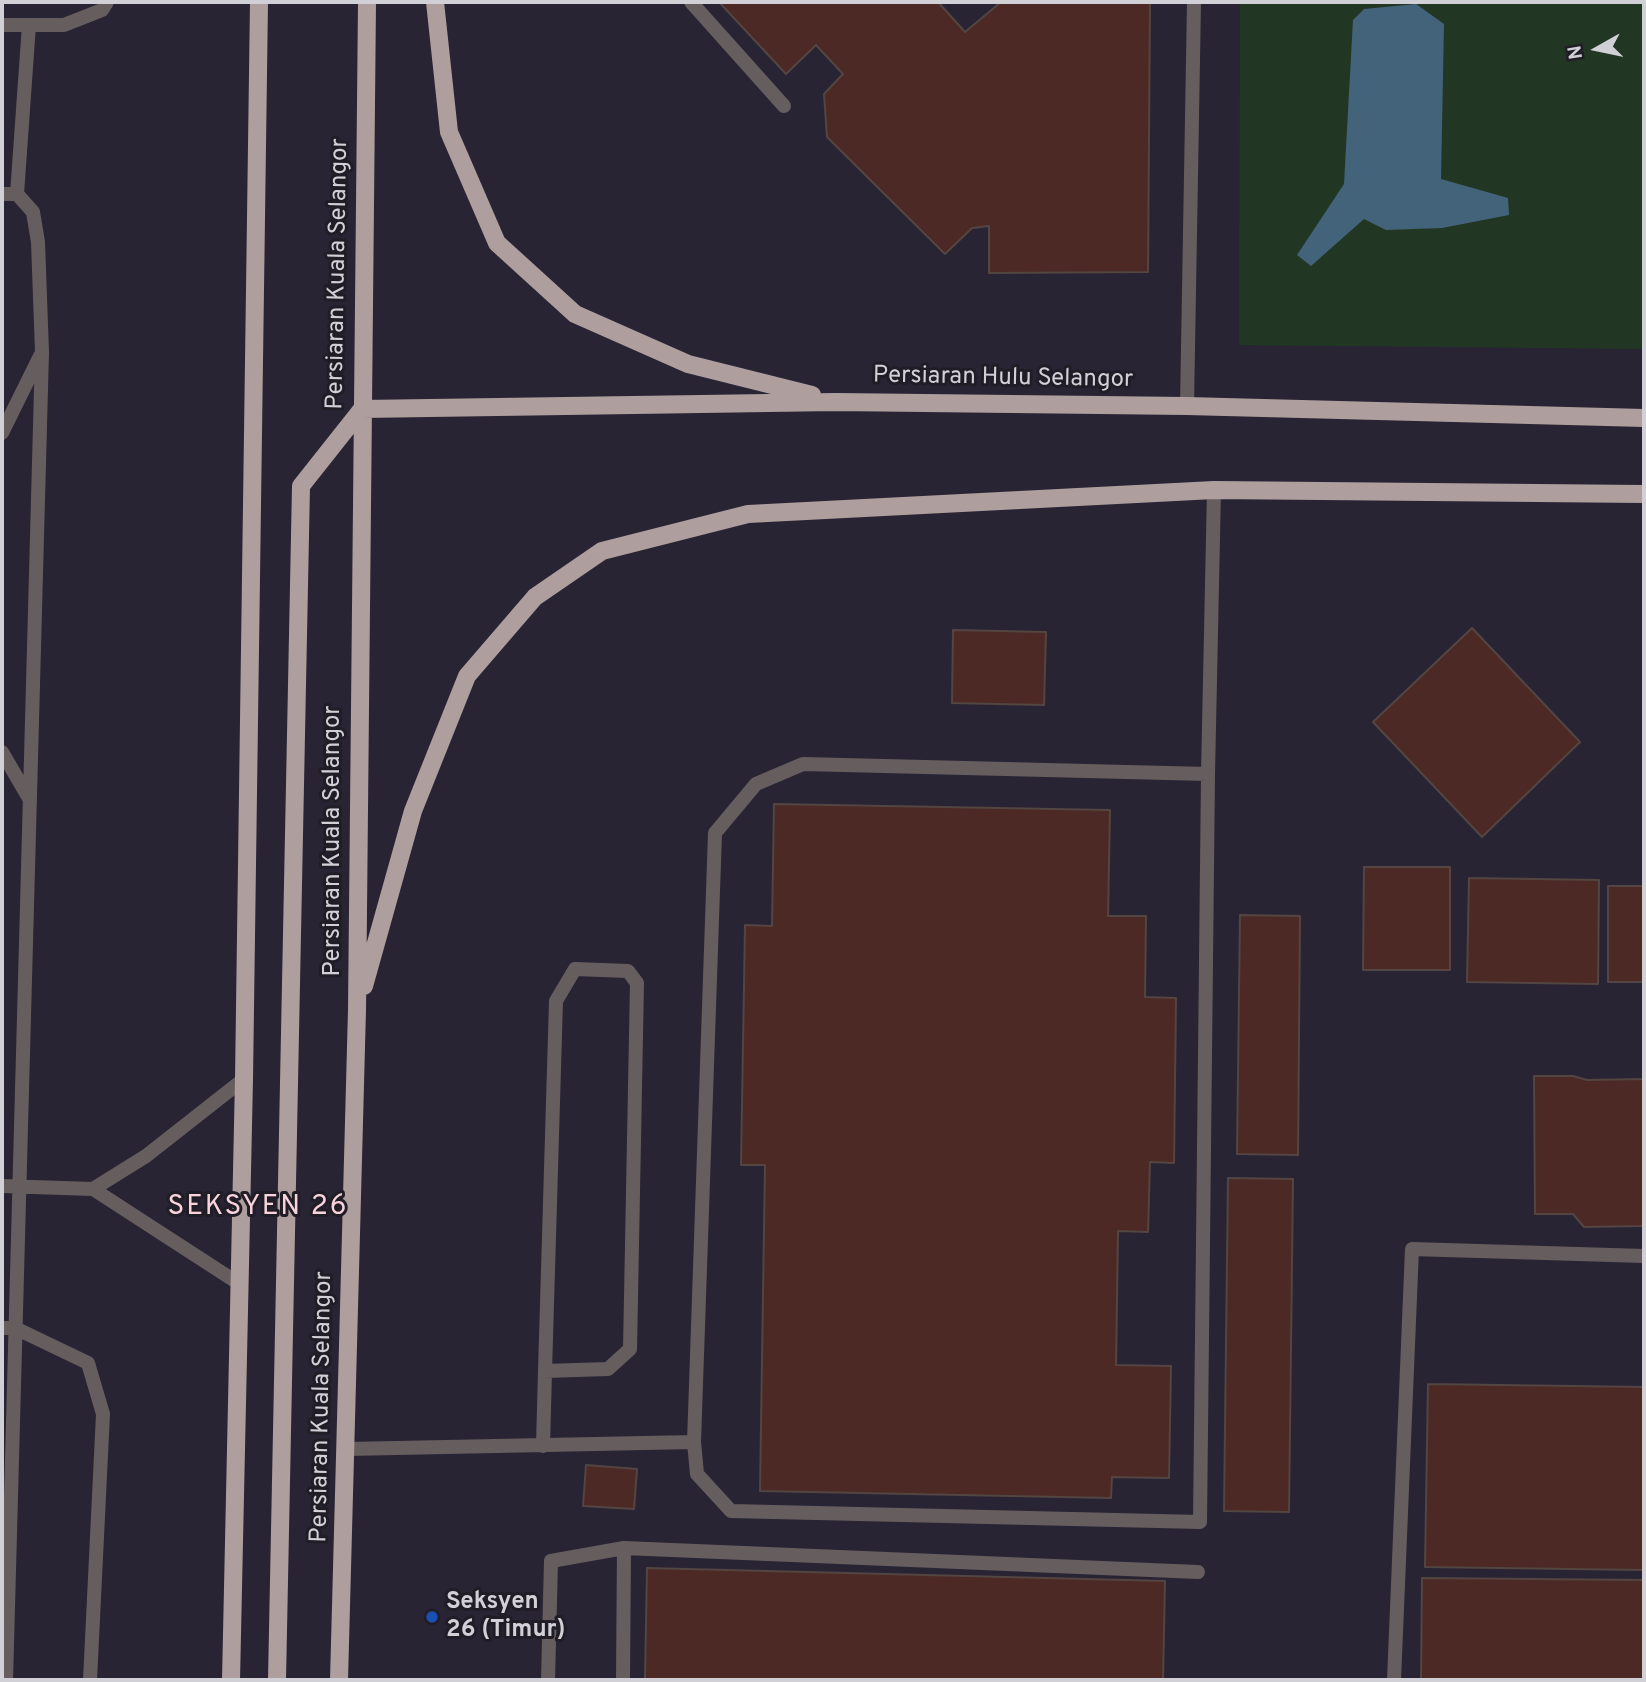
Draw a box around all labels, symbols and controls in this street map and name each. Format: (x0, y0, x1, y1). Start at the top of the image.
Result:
north arrow (1562, 14, 1632, 84)
text: N (1563, 44, 1589, 61)
street label: Persiaran Kuala Selangor (322, 138, 356, 410)
street label: Persiaran Hulu Selangor (873, 362, 1133, 396)
street label: Persiaran Kuala Selangor (320, 705, 348, 977)
district label: SEKSYEN 26 (169, 1191, 347, 1225)
street label: Persiaran Kuala Selangor (306, 1271, 340, 1543)
place label: Seksyen 26 (Timur) (446, 1589, 566, 1645)
marker: Seksyen 26 (Timur) (424, 1609, 440, 1625)

